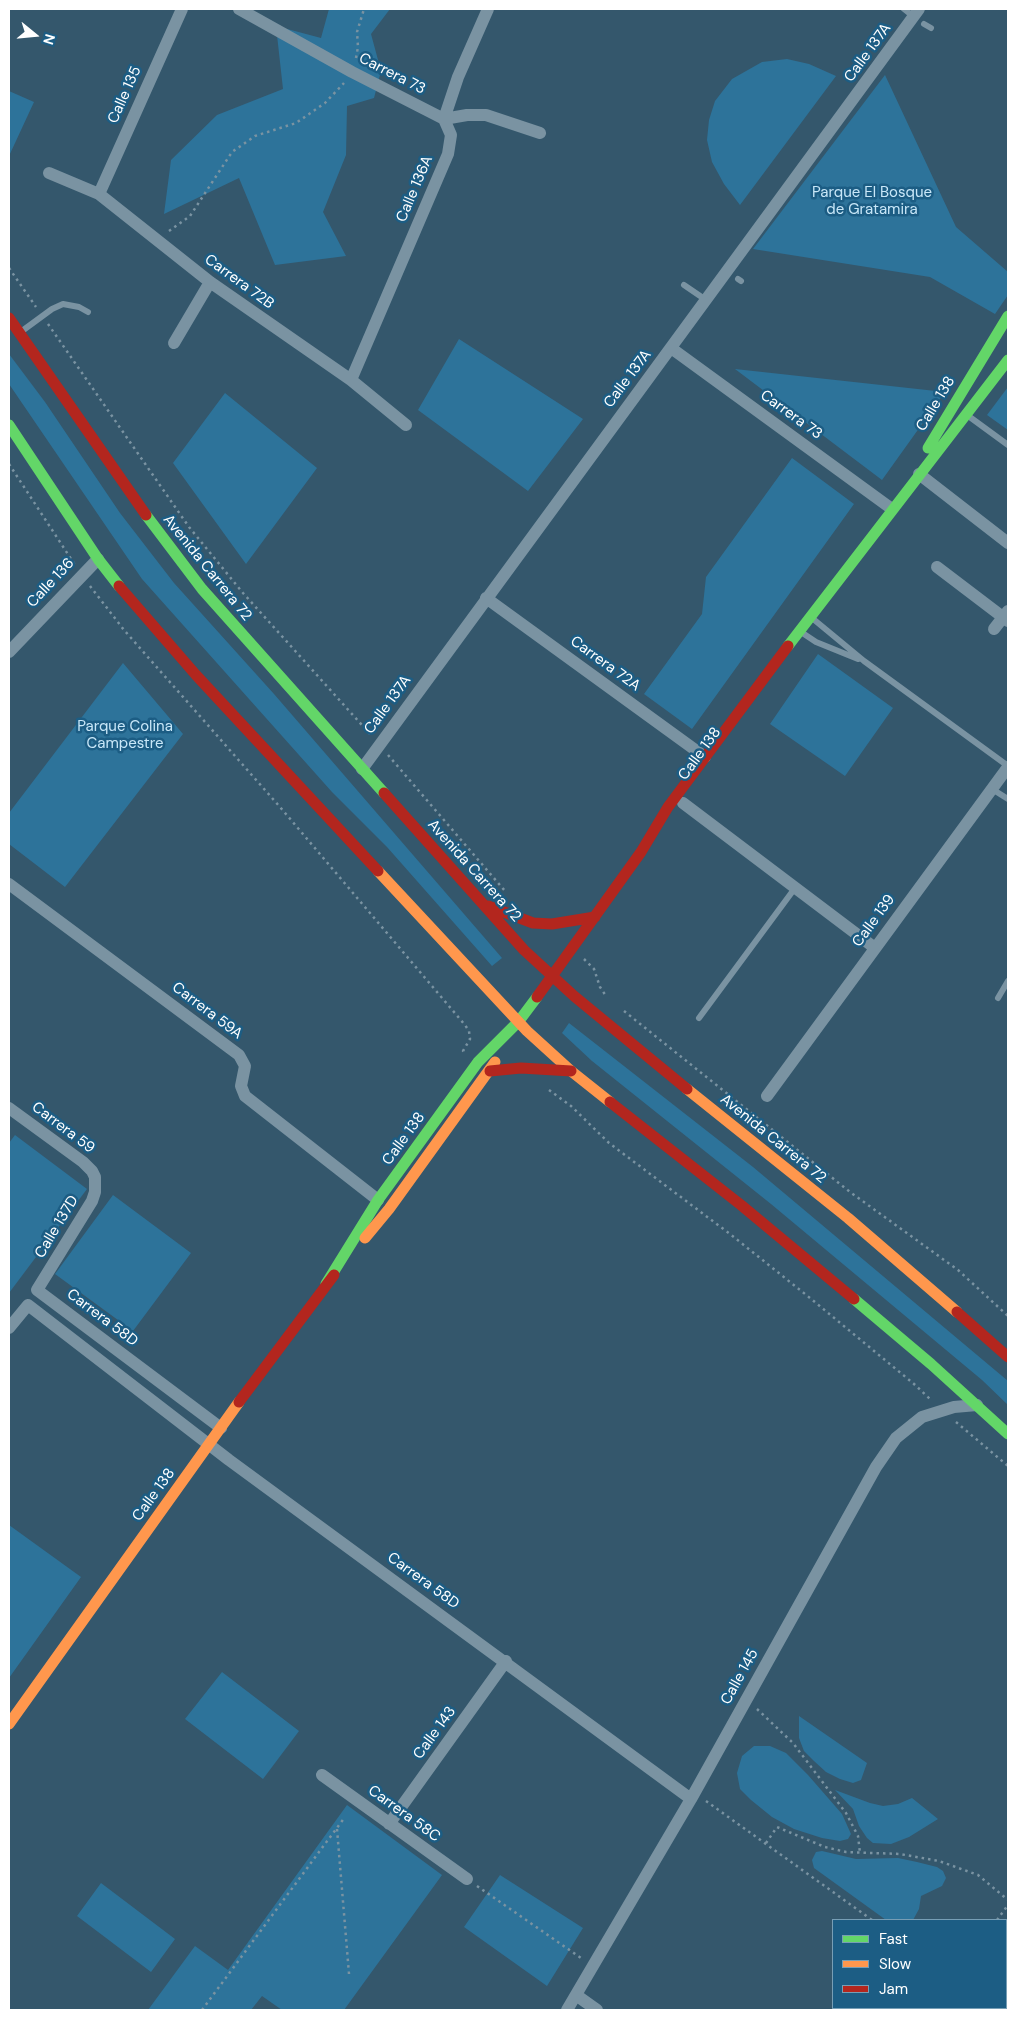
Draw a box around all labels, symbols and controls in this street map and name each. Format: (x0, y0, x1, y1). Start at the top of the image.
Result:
north arrow (10, 10, 60, 60)
street label: Calle 137A (841, 20, 895, 86)
text: N (39, 32, 59, 47)
street label: Carrera 73 (356, 50, 428, 98)
street label: Calle 135 (104, 64, 146, 126)
street label: Calle 136A (393, 153, 437, 225)
park label: Parque El Bosque de Gratamira (812, 184, 932, 219)
street label: Carrera 72B (201, 251, 277, 313)
street label: Calle 137A (600, 346, 656, 412)
street label: Calle 138 (913, 373, 959, 435)
street label: Carrera 73 (756, 386, 826, 444)
street label: Avenida Carrera 72 (159, 511, 255, 625)
street label: Calle 136 (24, 555, 78, 611)
street label: Carrera 72A (566, 633, 644, 695)
street label: Calle 137A (361, 672, 415, 738)
park label: Parque Colina Campestre (77, 718, 173, 753)
street label: Calle 138 (675, 724, 725, 784)
street label: Avenida Carrera 72 (423, 816, 525, 926)
street label: Calle 139 (849, 891, 899, 951)
street label: Carrera 59A (168, 979, 246, 1043)
street label: Avenida Carrera 72 (716, 1091, 830, 1187)
street label: Carrera 59 (28, 1099, 98, 1157)
street label: Calle 138 (379, 1109, 429, 1169)
street label: Calle 137D (31, 1192, 83, 1262)
street label: Carrera 58D (63, 1285, 141, 1351)
street label: Calle 138 (129, 1465, 179, 1525)
street label: Carrera 58D (384, 1549, 462, 1613)
street label: Calle 145 (717, 1646, 763, 1708)
street label: Calle 143 (410, 1703, 460, 1763)
street label: Carrera 58C (364, 1782, 444, 1846)
legend (832, 1919, 1007, 2009)
text: Fast (879, 1929, 908, 1949)
text: Slow (879, 1954, 911, 1974)
text: Jam (879, 1979, 908, 1999)

